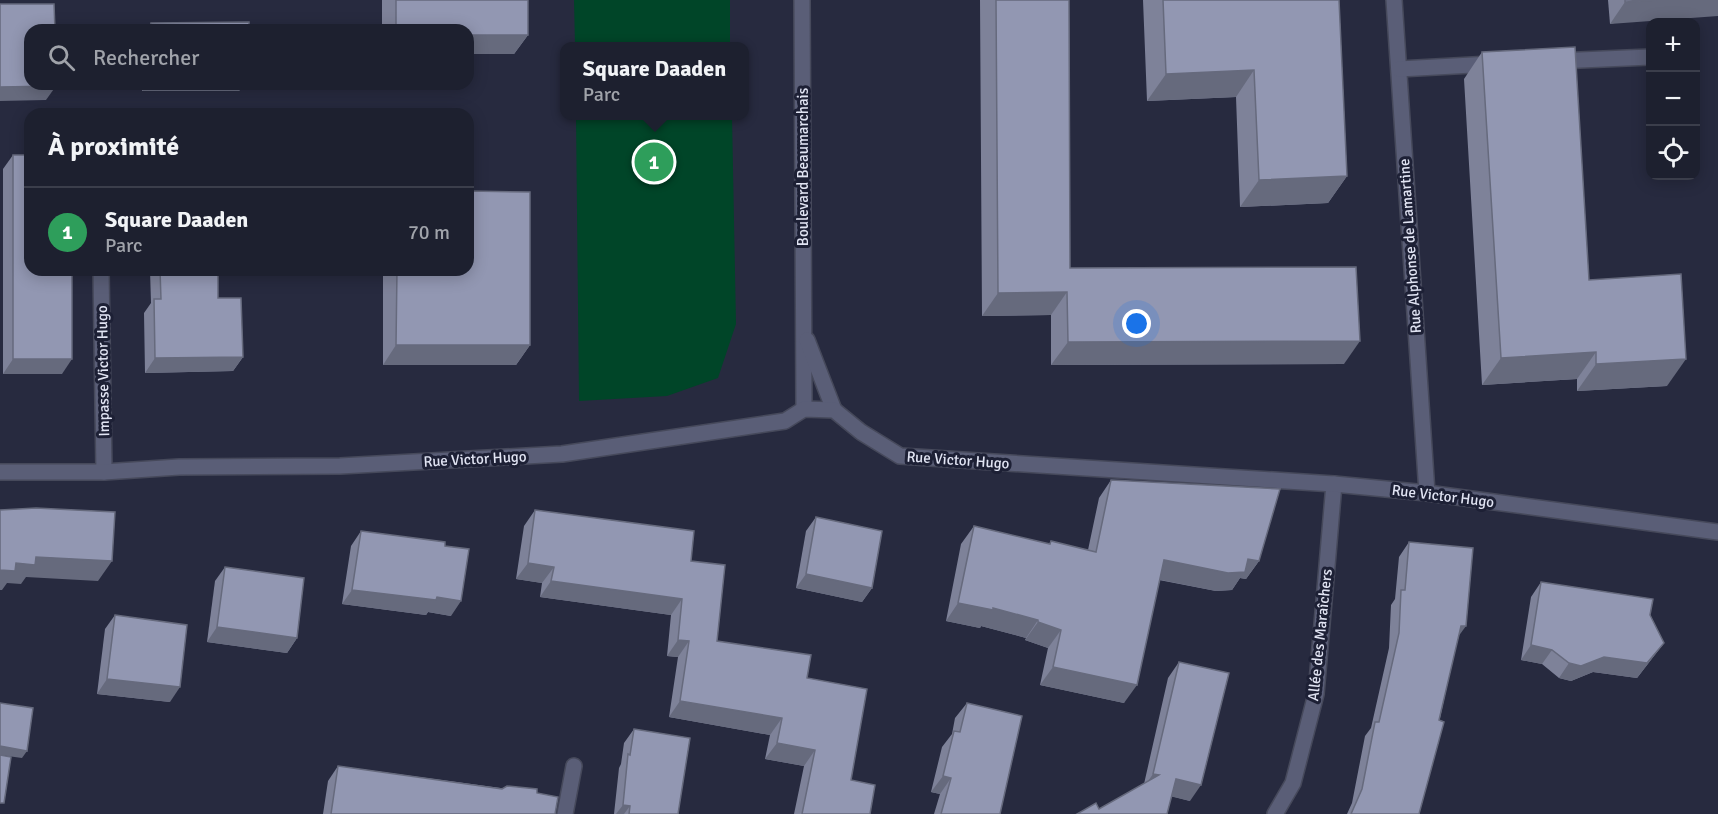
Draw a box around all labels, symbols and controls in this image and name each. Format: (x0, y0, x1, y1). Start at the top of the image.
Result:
map controls (1646, 18, 1700, 180)
button: + (1646, 18, 1700, 72)
search box (24, 24, 474, 90)
icon: search (45, 41, 78, 74)
popup (560, 42, 749, 120)
text: Rechercher (93, 44, 199, 71)
text: Square Daaden (583, 55, 726, 82)
button: − (1646, 72, 1700, 126)
text: Parc (583, 82, 620, 107)
street label: Boulevard Beaumarchais (794, 87, 812, 246)
button: locate (1646, 126, 1700, 180)
text: À proximité (48, 131, 179, 163)
pin: 1 (634, 140, 674, 184)
street label: Rue Alphonse de Lamartine (1395, 158, 1425, 334)
text: Square Daaden (105, 206, 248, 233)
text: 1 (62, 220, 73, 245)
text: 70 m (408, 220, 450, 245)
text: Parc (105, 233, 142, 258)
street label: Impasse Victor Hugo (93, 305, 113, 437)
your location (1122, 309, 1151, 338)
street label: Rue Victor Hugo (423, 447, 527, 471)
street label: Rue Victor Hugo (906, 447, 1010, 473)
street label: Rue Victor Hugo (1391, 481, 1496, 511)
street label: Allée des Maraîchers (1304, 568, 1336, 702)

